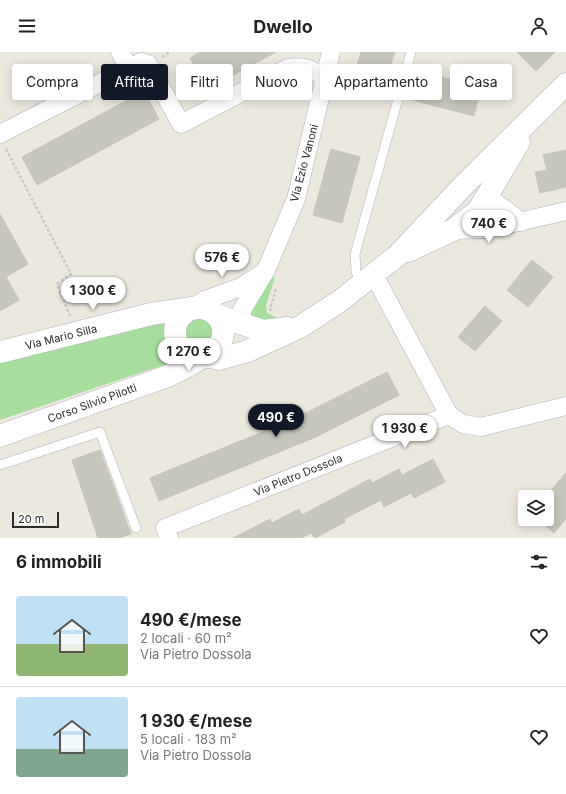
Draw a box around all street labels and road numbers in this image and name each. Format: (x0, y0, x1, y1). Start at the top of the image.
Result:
street label: Via Ezio Vanoni (287, 123, 321, 203)
street label: Via Mario Silla (24, 321, 98, 353)
street label: Corso Silvio Pilotti (46, 380, 138, 426)
street label: Via Pietro Dossola (252, 451, 344, 499)

